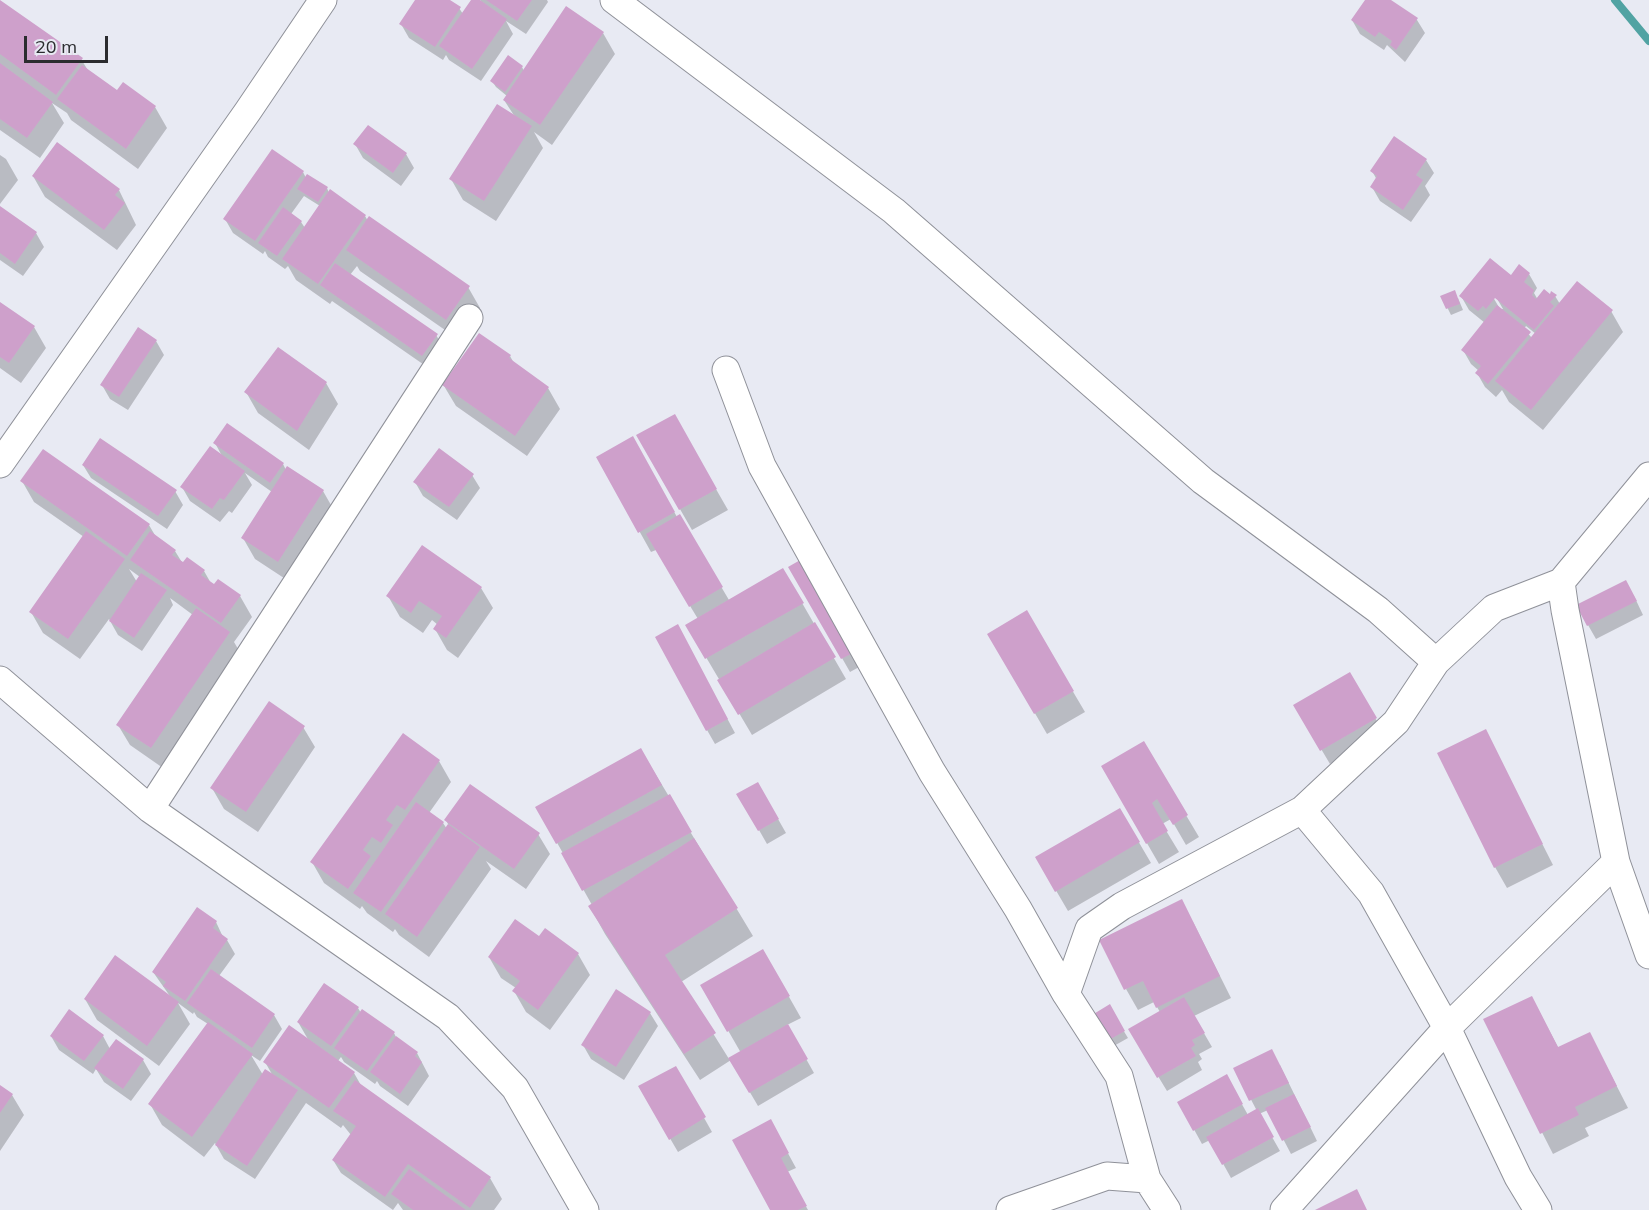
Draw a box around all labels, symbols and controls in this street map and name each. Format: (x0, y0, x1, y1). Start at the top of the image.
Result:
scale bar (27, 24, 111, 62)
text: 20 m (35, 35, 77, 58)

